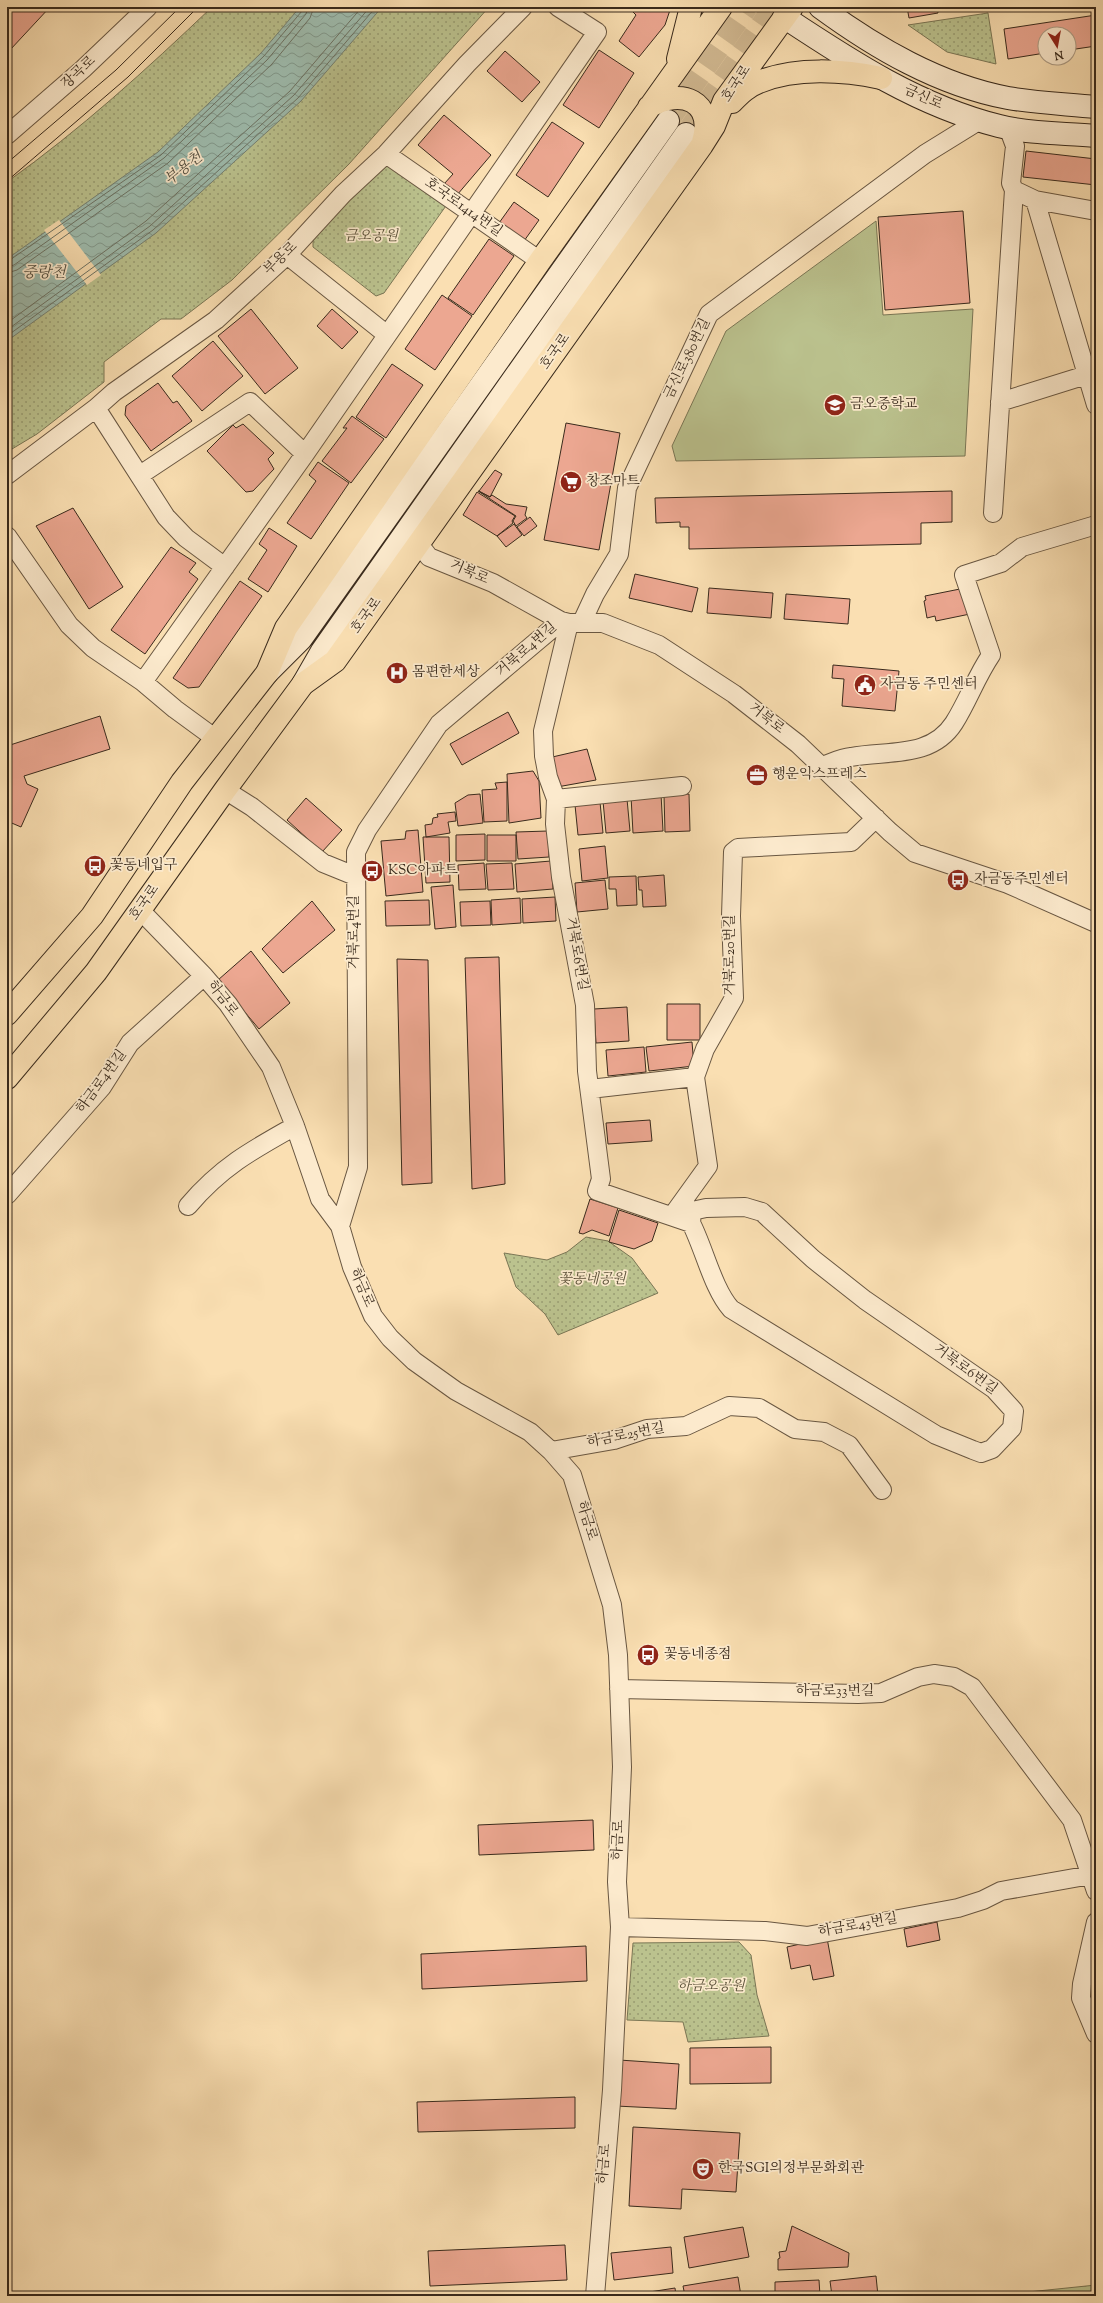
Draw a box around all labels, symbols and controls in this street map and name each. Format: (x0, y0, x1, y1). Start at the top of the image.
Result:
north arrow (1037, 26, 1077, 66)
text: N (1053, 46, 1066, 64)
street label: 장곡로 (57, 52, 101, 94)
street label: 호국로 (718, 61, 757, 106)
street label: 금신로 (900, 81, 946, 116)
water label: 부용천 (160, 146, 209, 191)
street label: 호국로1414번길 (420, 174, 506, 242)
park label: 금오공원 (344, 227, 400, 247)
street label: 부용로 (259, 237, 303, 280)
water label: 중랑천 (22, 263, 67, 284)
street label: 금신로380번길 (660, 315, 716, 403)
street label: 호국로 (536, 329, 576, 374)
school or university icon: 금오중학교 (822, 392, 848, 418)
place label: 금오중학교 (850, 395, 918, 415)
supermarket icon: 창조마트 (558, 469, 584, 495)
place label: 창조마트 (586, 472, 641, 492)
street label: 거북로 (446, 556, 492, 590)
street label: 호국로 (347, 593, 387, 638)
street label: 거북로4번길 (492, 618, 562, 682)
hospital icon: 몸편한세상 (384, 660, 410, 686)
place label: 몸편한세상 (412, 663, 480, 683)
public building icon: 자금동 주민센터 (852, 672, 878, 698)
place label: 자금동 주민센터 (880, 675, 978, 695)
street label: 거북로 (744, 699, 789, 740)
office icon: 행운익스프레스 (744, 762, 770, 788)
place label: 행운익스프레스 (772, 765, 867, 785)
bus stop icon: 꽃동네입구 (82, 853, 108, 879)
place label: 꽃동네입구 (110, 856, 178, 876)
bus stop icon: KSC아파트 (359, 858, 385, 884)
place label: KSC아파트 (388, 861, 459, 881)
bus stop icon: 자금동주민센터 (945, 867, 971, 893)
place label: 자금동주민센터 (974, 870, 1069, 890)
street label: 호국로 (125, 880, 165, 925)
street label: 거북로4번길 (345, 895, 365, 969)
street label: 거북로20번길 (721, 914, 741, 996)
street label: 거북로6번길 (560, 916, 592, 992)
street label: 하금로 (202, 977, 243, 1022)
street label: 하금로4번길 (72, 1046, 132, 1118)
street label: 하금로 (344, 1265, 378, 1311)
park label: 꽃동네공원 (558, 1270, 627, 1290)
street label: 거북로6번길 (929, 1340, 1001, 1400)
street label: 하금로25번길 (585, 1419, 667, 1453)
street label: 하금로 (571, 1499, 602, 1544)
bus stop icon: 꽃동네종점 (635, 1642, 661, 1668)
place label: 꽃동네종점 (664, 1645, 732, 1665)
street label: 하금로33번길 (796, 1682, 874, 1702)
street label: 하금로 (608, 1819, 630, 1861)
street label: 하금로43번길 (817, 1909, 899, 1943)
park label: 하금오공원 (677, 1977, 746, 1997)
street label: 하금로 (593, 2142, 617, 2185)
theatre icon: 한국SGI의정부문화회관 (690, 2156, 716, 2182)
place label: 한국SGI의정부문화회관 (718, 2159, 865, 2179)

